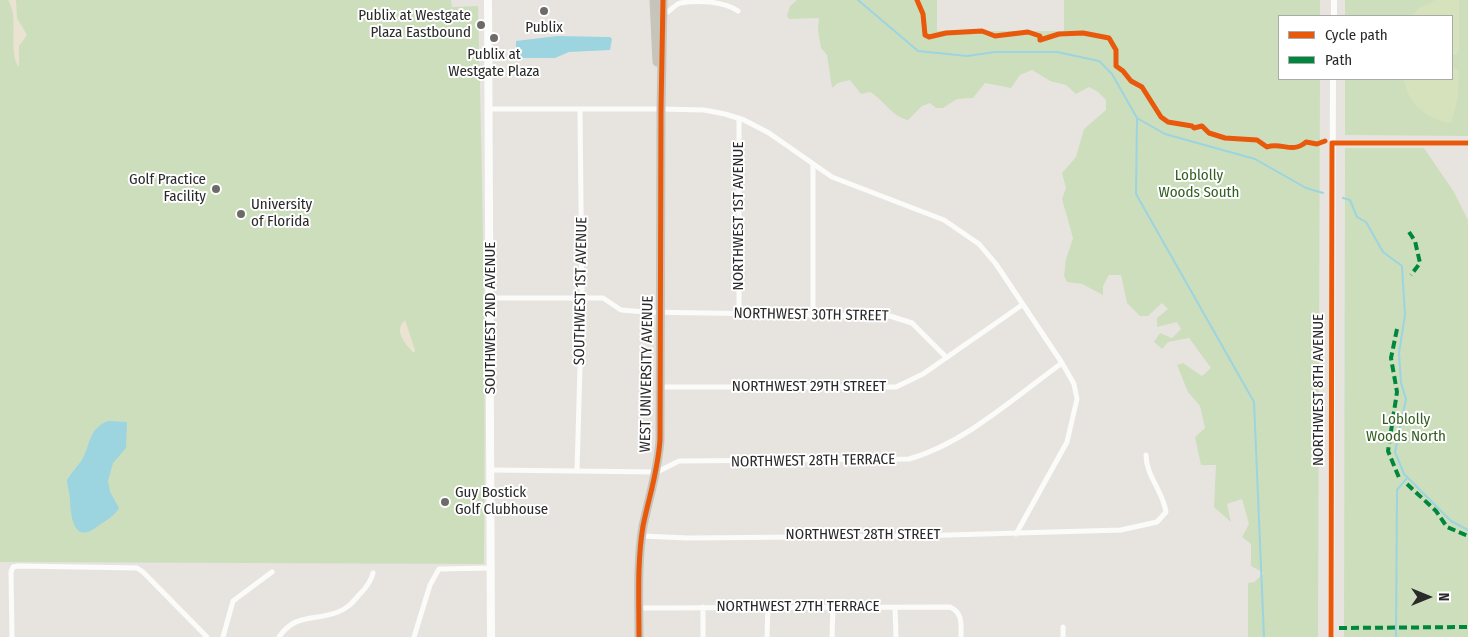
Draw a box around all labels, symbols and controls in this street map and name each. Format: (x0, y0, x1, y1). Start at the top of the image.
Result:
marker: Publix (538, 5, 550, 17)
place label: Publix at Westgate Plaza Eastbound (358, 7, 471, 42)
legend (1278, 15, 1453, 80)
marker: Publix at Westgate Plaza Eastbound (475, 19, 487, 31)
place label: Publix (525, 19, 563, 37)
text: Cycle path (1325, 26, 1388, 44)
marker: Publix at Westgate Plaza (488, 32, 500, 44)
place label: Publix at Westgate Plaza (448, 46, 540, 81)
text: Path (1325, 51, 1352, 69)
street label: NORTHWEST 1ST AVENUE (730, 142, 748, 290)
park label: Loblolly Woods South (1159, 167, 1239, 202)
place label: Golf Practice Facility (129, 171, 206, 206)
marker: Golf Practice Facility (210, 183, 222, 195)
place label: University of Florida (251, 196, 312, 231)
marker: University of Florida (235, 208, 247, 220)
street label: SOUTHWEST 1ST AVENUE (571, 217, 591, 365)
street label: SOUTHWEST 2ND AVENUE (482, 242, 500, 394)
street label: WEST UNIVERSITY AVENUE (637, 295, 657, 453)
street label: NORTHWEST 30TH STREET (733, 305, 889, 325)
street label: NORTHWEST 8TH AVENUE (1310, 314, 1328, 466)
street label: NORTHWEST 29TH STREET (732, 378, 886, 396)
park label: Loblolly Woods North (1366, 411, 1446, 446)
street label: NORTHWEST 28TH TERRACE (731, 451, 895, 471)
place label: Guy Bostick Golf Clubhouse (455, 484, 548, 519)
marker: Guy Bostick Golf Clubhouse (439, 496, 451, 508)
street label: NORTHWEST 28TH STREET (786, 526, 940, 544)
north arrow (1403, 572, 1453, 622)
text: N (1435, 593, 1452, 601)
street label: NORTHWEST 27TH TERRACE (716, 598, 880, 616)

